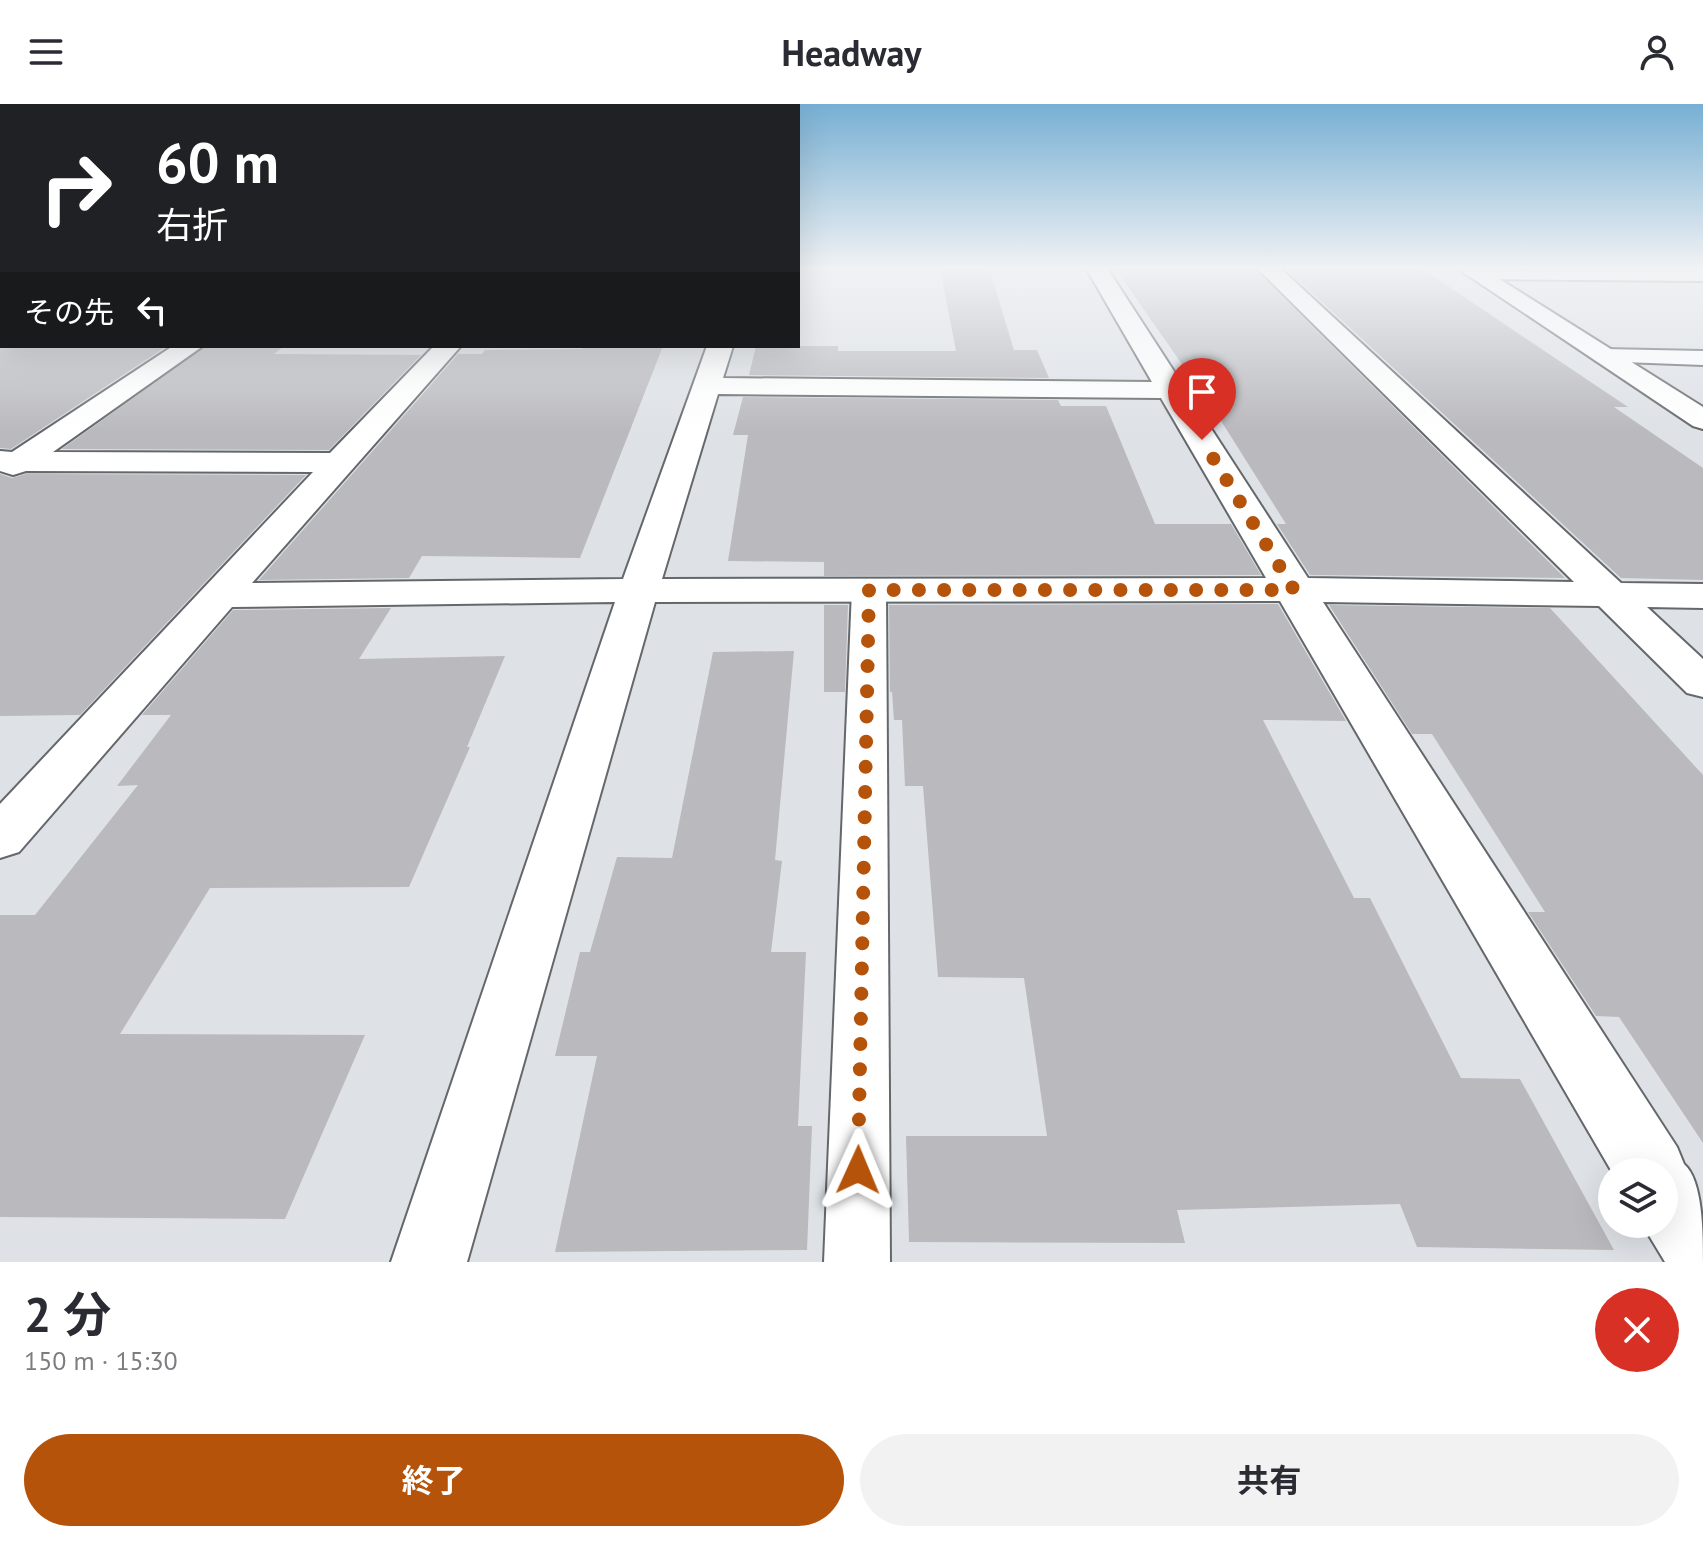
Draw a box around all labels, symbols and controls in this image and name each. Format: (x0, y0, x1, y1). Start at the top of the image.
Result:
text: Headway (781, 29, 922, 76)
icon: menu (24, 30, 68, 74)
icon: person (1635, 30, 1679, 74)
text: 60 m (156, 126, 279, 198)
icon: right (24, 136, 128, 240)
text: 右折 (156, 201, 228, 248)
icon: left (130, 288, 174, 332)
text: その先 (24, 292, 114, 331)
pin (1168, 358, 1236, 440)
icon: arrive (1180, 370, 1224, 414)
position arrow (816, 1128, 900, 1212)
map controls (1598, 1158, 1678, 1238)
button: layers (1598, 1158, 1678, 1238)
text: 2 分 (24, 1283, 111, 1345)
button: close (1595, 1288, 1679, 1372)
text: 150 m · 15:30 (24, 1344, 178, 1377)
button: 終了 (24, 1434, 844, 1526)
button: 共有 (860, 1434, 1679, 1526)

